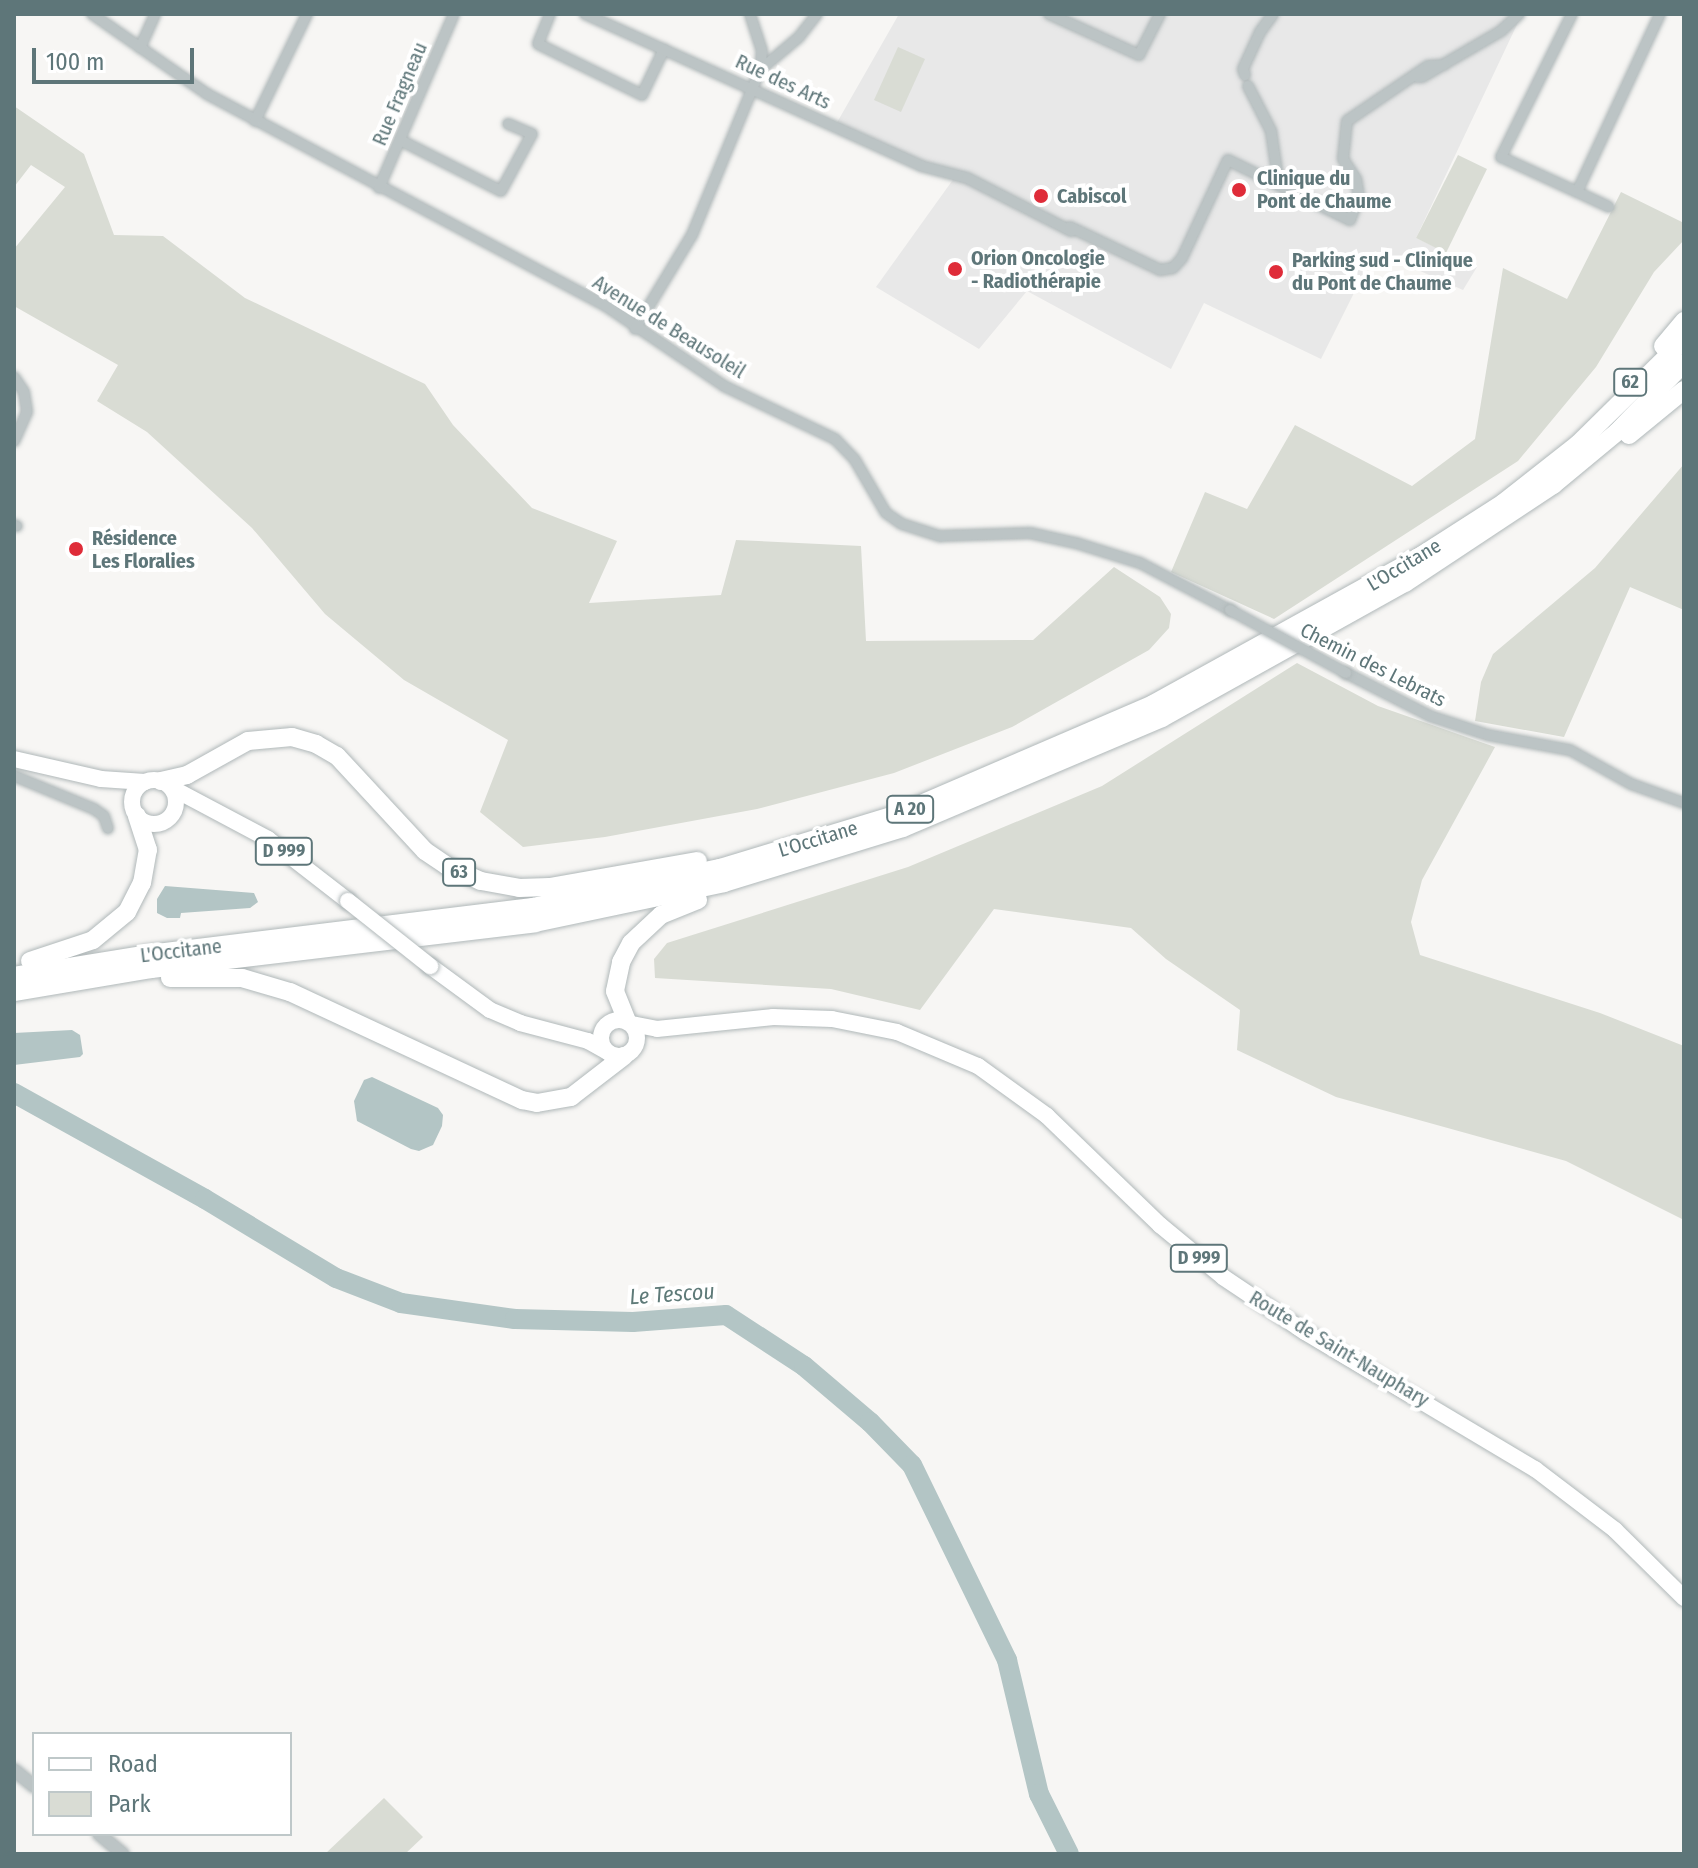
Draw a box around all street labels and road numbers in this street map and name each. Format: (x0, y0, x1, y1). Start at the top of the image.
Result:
street label: Rue Fragneau (367, 39, 433, 149)
street label: Rue des Arts (732, 49, 834, 115)
street label: Avenue de Beausoleil (588, 270, 750, 384)
road number: 62 (1612, 368, 1648, 396)
street label: L'Occitane (1363, 534, 1445, 596)
street label: Chemin des Lebrats (1296, 618, 1450, 712)
road number: A 20 (886, 795, 934, 823)
street label: L'Occitane (775, 816, 861, 862)
road number: D 999 (254, 837, 314, 865)
road number: 63 (441, 858, 477, 886)
street label: L'Occitane (139, 934, 223, 968)
road number: D 999 (1169, 1244, 1229, 1272)
street label: Route de Saint-Nauphary (1245, 1286, 1433, 1412)

